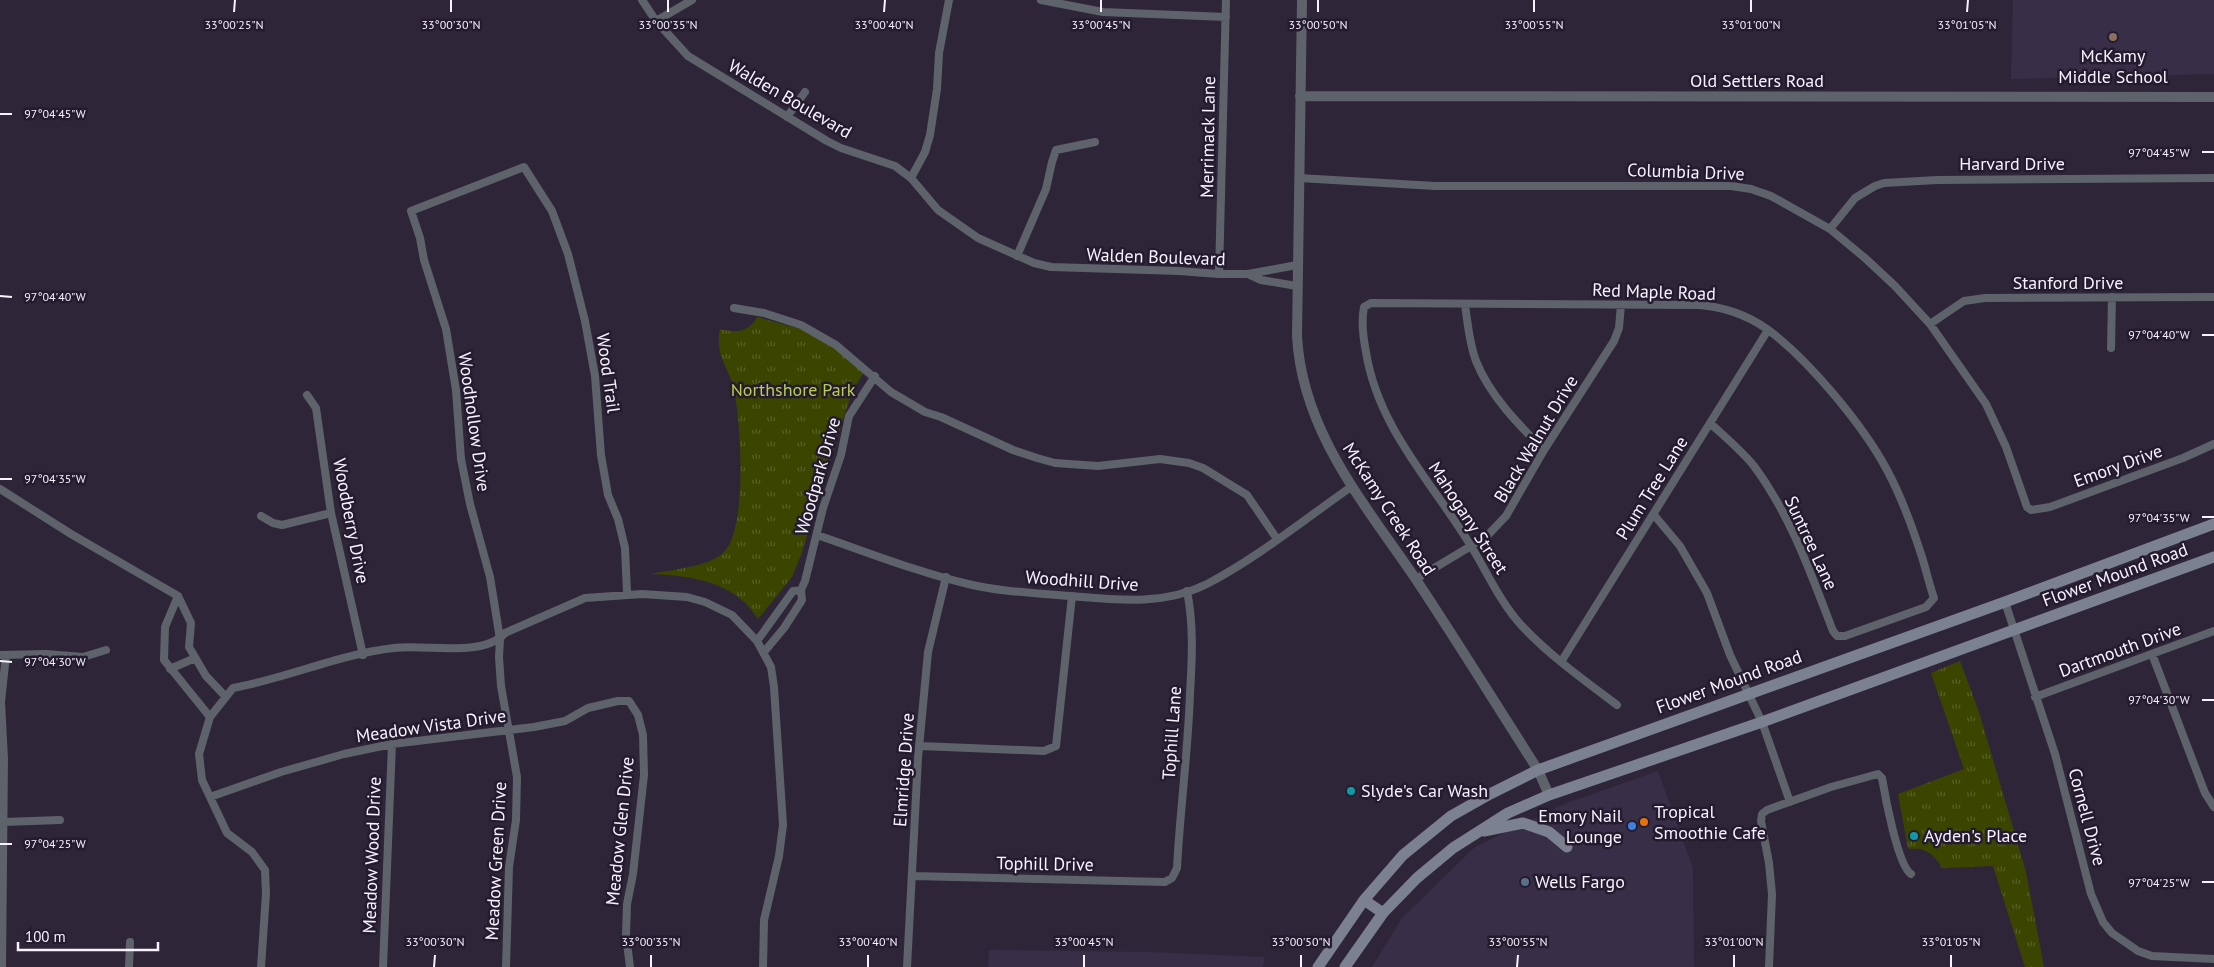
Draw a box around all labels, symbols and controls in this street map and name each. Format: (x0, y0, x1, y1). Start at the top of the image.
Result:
text: 33°00'25"N (204, 17, 264, 32)
text: 33°00'30"N (421, 17, 481, 32)
text: 33°00'35"N (638, 17, 698, 32)
text: 33°00'40"N (854, 17, 914, 32)
text: 33°00'45"N (1071, 17, 1131, 32)
text: 33°00'50"N (1288, 17, 1348, 32)
text: 33°00'55"N (1504, 17, 1564, 32)
text: 33°01'00"N (1721, 17, 1781, 32)
text: 33°01'05"N (1937, 17, 1997, 32)
marker: McKamy Middle School (2107, 31, 2119, 43)
place label: McKamy Middle School (2058, 44, 2169, 88)
street label: Walden Boulevard (724, 54, 856, 143)
street label: Old Settlers Road (1690, 69, 1824, 92)
street label: Merrimack Lane (1195, 76, 1220, 198)
text: 97°04'45"W (24, 106, 86, 121)
text: 97°04'45"W (2128, 145, 2190, 160)
street label: Harvard Drive (1959, 152, 2065, 175)
street label: Columbia Drive (1627, 158, 1745, 185)
street label: Walden Boulevard (1086, 243, 1226, 270)
street label: Stanford Drive (2013, 271, 2123, 294)
street label: Red Maple Road (1592, 278, 1716, 305)
text: 97°04'40"W (24, 289, 86, 304)
text: 97°04'40"W (2128, 327, 2190, 342)
street label: Wood Trail (591, 331, 626, 415)
street label: Woodhollow Drive (453, 351, 496, 493)
street label: Black Walnut Drive (1488, 371, 1583, 507)
park label: Northshore Park (731, 378, 856, 401)
street label: Woodpark Drive (790, 414, 845, 537)
street label: Plum Tree Lane (1611, 432, 1693, 544)
street label: McKamy Creek Road (1338, 438, 1441, 580)
street label: Emory Drive (2070, 439, 2165, 492)
street label: Woodberry Drive (328, 456, 375, 585)
street label: Mahogany Street (1423, 457, 1513, 578)
text: 97°04'35"W (24, 471, 86, 486)
street label: Suntree Lane (1780, 492, 1843, 593)
text: 97°04'35"W (2128, 510, 2190, 525)
street label: Flower Mound Road (2039, 538, 2191, 612)
street label: Woodhill Drive (1025, 565, 1139, 596)
street label: Dartmouth Drive (2056, 617, 2184, 682)
street label: Flower Mound Road (1653, 645, 1805, 719)
text: 97°04'30"W (24, 654, 86, 669)
street label: Tophill Lane (1157, 685, 1186, 781)
text: 97°04'30"W (2128, 692, 2190, 707)
street label: Meadow Vista Drive (354, 704, 507, 747)
street label: Elmridge Drive (888, 712, 919, 828)
street label: Meadow Glen Drive (600, 755, 639, 906)
street label: Cornell Drive (2063, 766, 2112, 868)
street label: Meadow Wood Drive (357, 776, 386, 934)
place label: Slyde's Car Wash (1361, 779, 1488, 802)
street label: Meadow Green Drive (480, 781, 511, 941)
marker: Slyde's Car Wash (1345, 785, 1357, 797)
place label: Tropical Smoothie Cafe (1654, 800, 1766, 844)
place label: Emory Nail Lounge (1538, 804, 1623, 848)
marker: Tropical Smoothie Cafe (1638, 816, 1650, 828)
marker: Emory Nail Lounge (1626, 820, 1638, 832)
place label: Ayden's Place (1924, 824, 2027, 847)
marker: Ayden's Place (1908, 830, 1920, 842)
text: 97°04'25"W (24, 836, 86, 851)
street label: Tophill Drive (996, 851, 1094, 876)
place label: Wells Fargo (1535, 870, 1625, 893)
text: 97°04'25"W (2128, 875, 2190, 890)
marker: Wells Fargo (1519, 876, 1531, 888)
scale bar (18, 920, 158, 952)
text: 100 m (25, 927, 66, 946)
text: 33°00'30"N (405, 934, 465, 949)
text: 33°00'35"N (621, 934, 681, 949)
text: 33°00'40"N (838, 934, 898, 949)
text: 33°00'45"N (1054, 934, 1114, 949)
text: 33°00'50"N (1271, 934, 1331, 949)
text: 33°00'55"N (1488, 934, 1548, 949)
text: 33°01'00"N (1704, 934, 1764, 949)
text: 33°01'05"N (1921, 934, 1981, 949)

